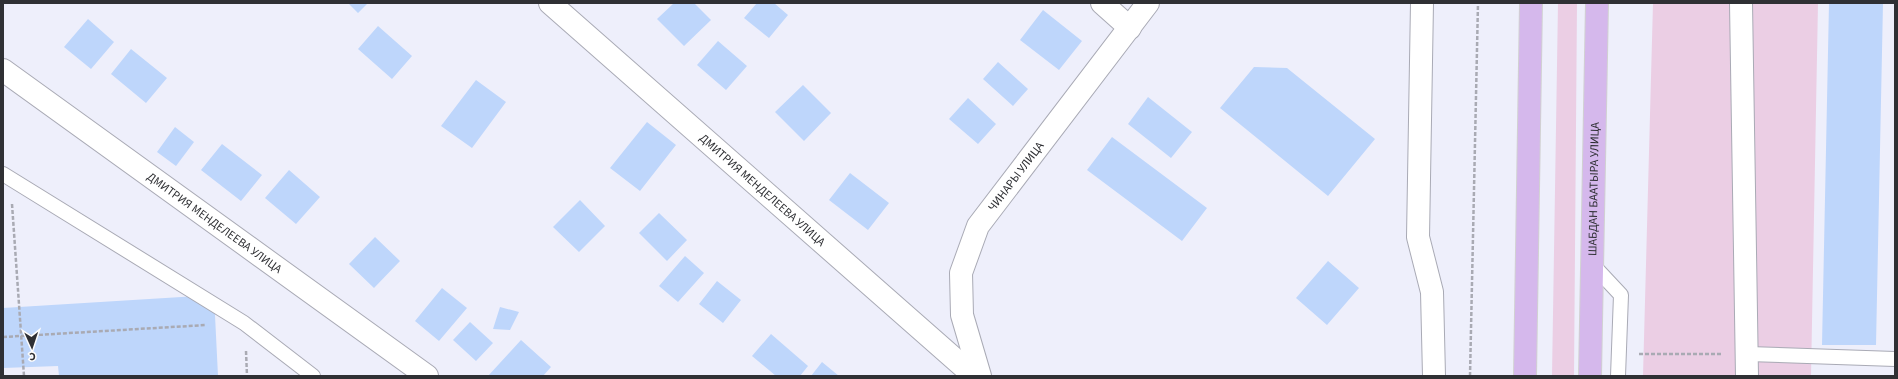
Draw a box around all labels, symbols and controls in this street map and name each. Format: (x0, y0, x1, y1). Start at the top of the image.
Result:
street label: ШАБДАН БААТЫРА УЛИЦА (1584, 121, 1603, 256)
street label: ДМИТРИЯ МЕНДЕЛЕЕВА УЛИЦА (696, 130, 830, 250)
street label: ЧИНАРЫ УЛИЦА (984, 138, 1048, 215)
street label: ДМИТРИЯ МЕНДЕЛЕЕВА УЛИЦА (144, 168, 286, 278)
north arrow (12, 327, 52, 367)
text: С (28, 349, 36, 364)

